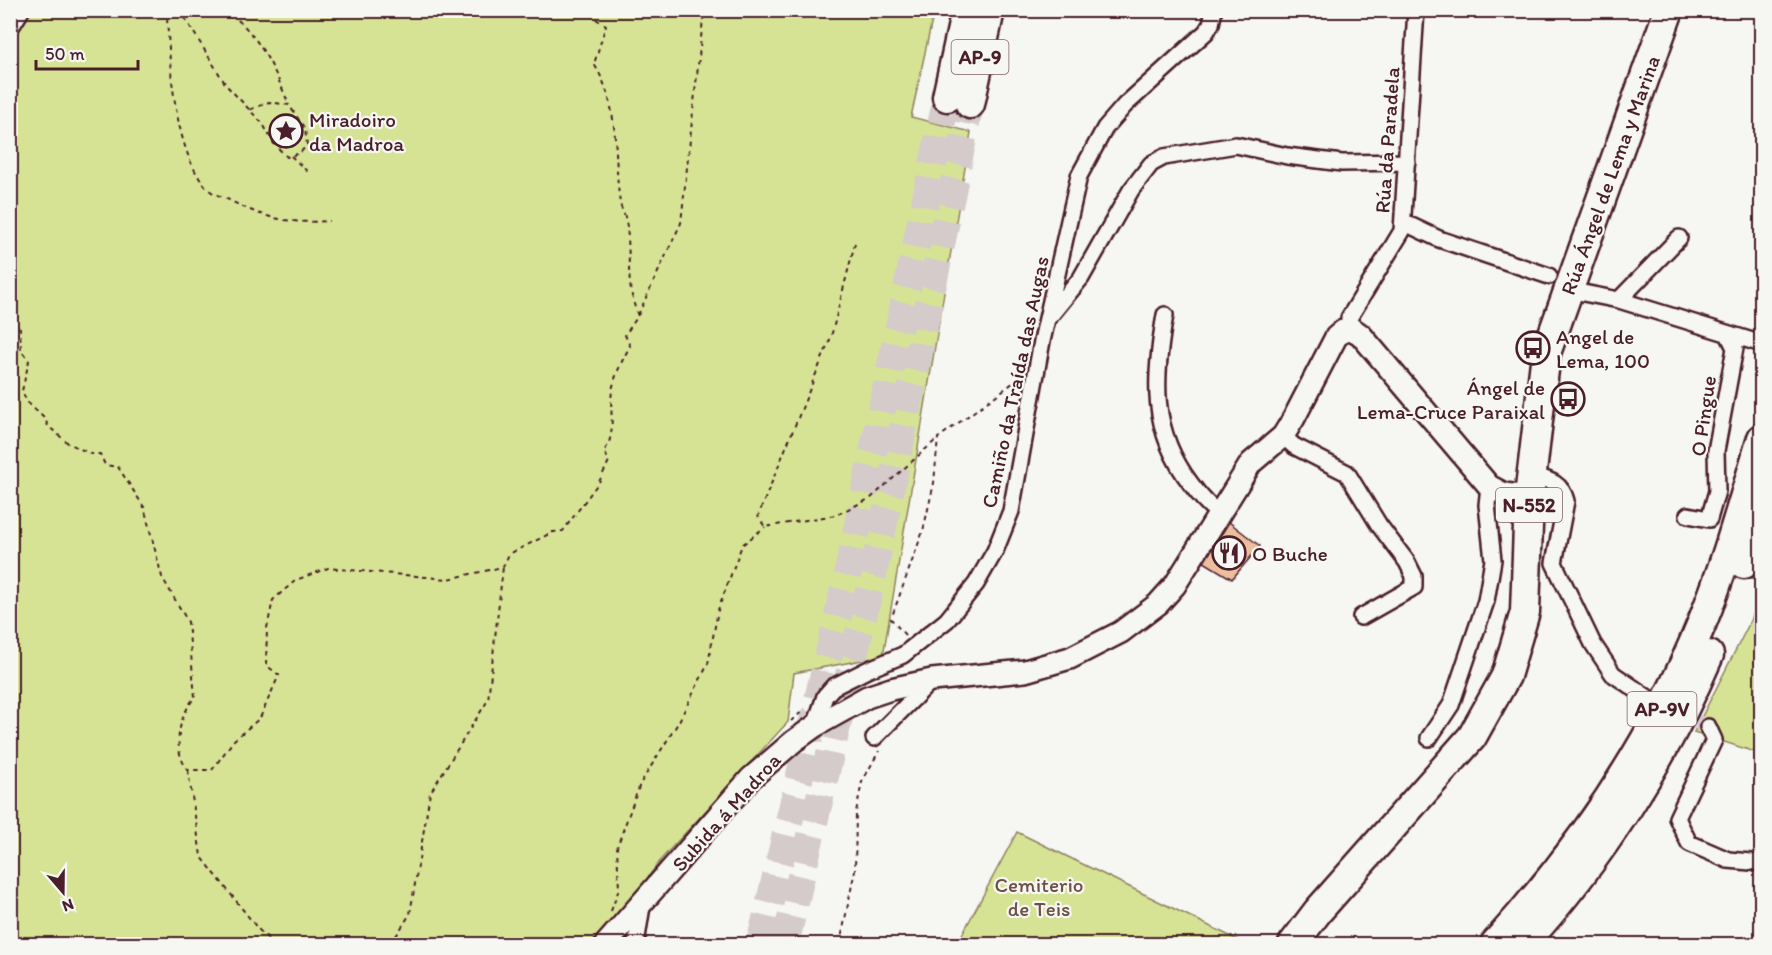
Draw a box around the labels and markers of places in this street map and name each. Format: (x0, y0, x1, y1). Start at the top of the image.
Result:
place label: Miradoiro da Madroa (309, 107, 404, 156)
place icon: Miradoiro da Madroa (268, 113, 304, 149)
place label: Angel de Lema, 100 (1556, 324, 1650, 373)
bus stop icon: Angel de Lema, 100 (1515, 330, 1551, 366)
place label: Ángel de Lema-Cruce Paraixal (1357, 375, 1545, 424)
bus stop icon: Ángel de Lema-Cruce Paraixal (1550, 381, 1586, 417)
restaurant icon: O Buche (1211, 535, 1247, 571)
place label: O Buche (1252, 541, 1328, 566)

